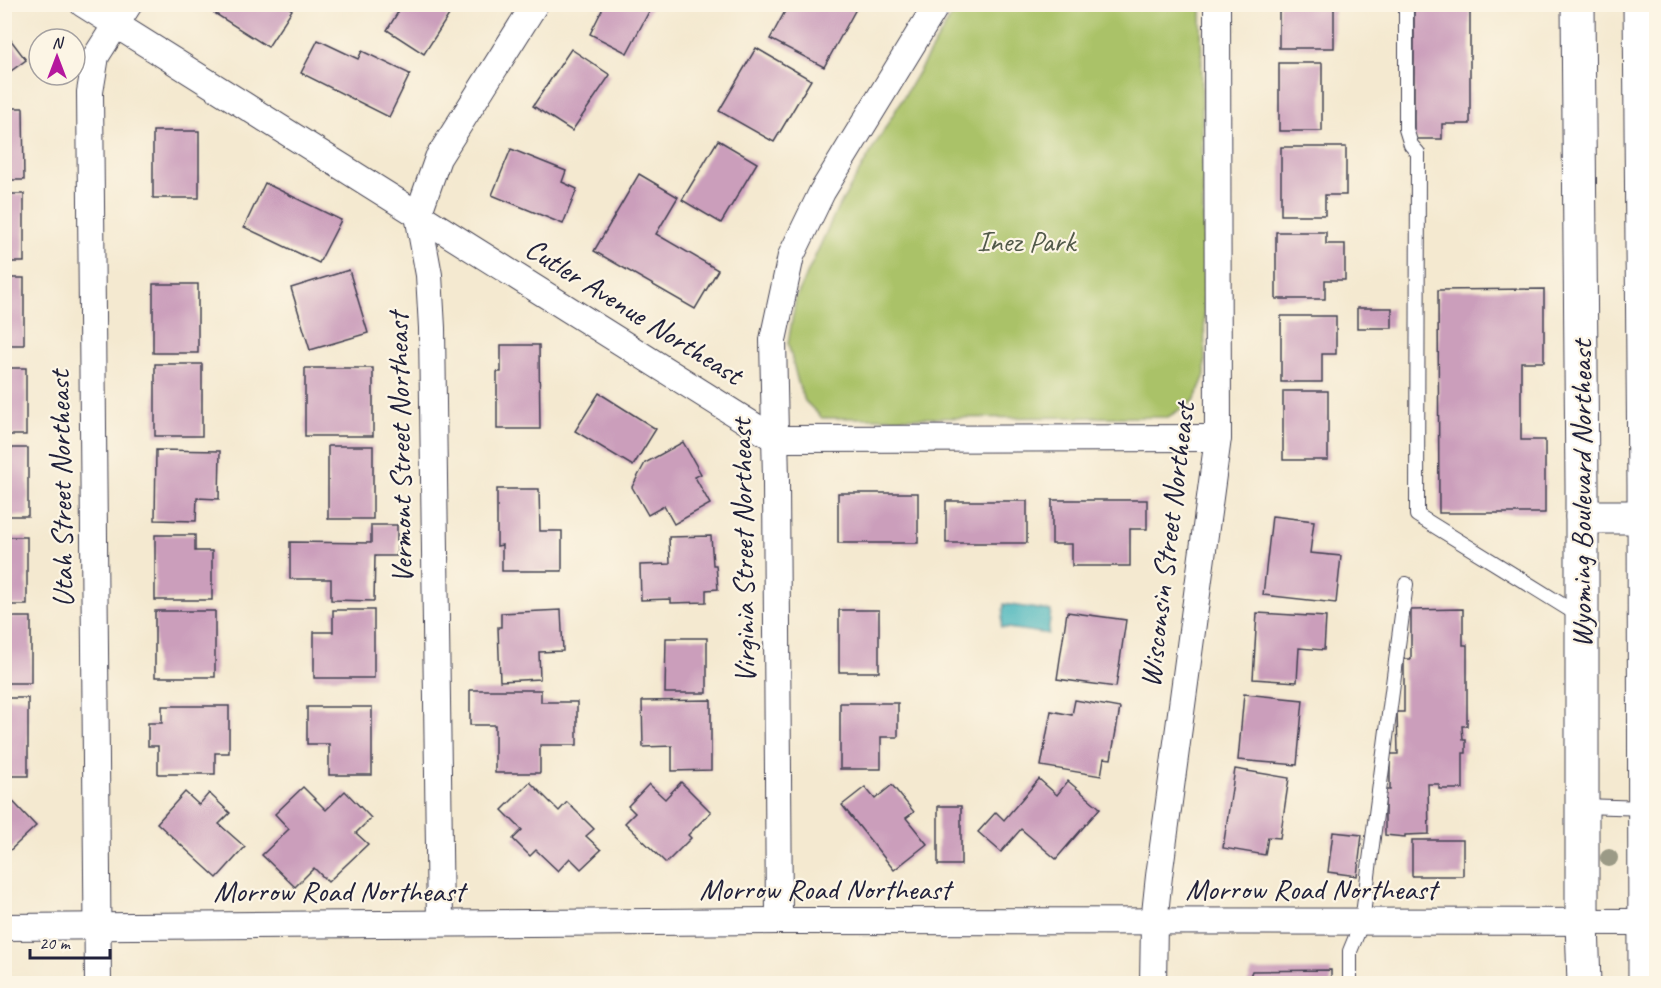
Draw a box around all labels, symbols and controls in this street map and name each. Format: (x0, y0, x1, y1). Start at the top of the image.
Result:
north arrow (27, 27, 87, 87)
text: N (52, 33, 65, 53)
park label: Inez Park (977, 222, 1077, 260)
street label: Cutler Avenue Northeast (518, 229, 752, 395)
street label: Vermont Street Northeast (379, 308, 421, 584)
street label: Wyoming Boulevard Northeast (1562, 337, 1600, 648)
street label: Utah Street Northeast (40, 367, 82, 608)
street label: Wisconsin Street Northeast (1131, 398, 1204, 689)
street label: Virginia Street Northeast (722, 415, 764, 684)
street label: Morrow Road Northeast (700, 870, 955, 908)
street label: Morrow Road Northeast (1186, 870, 1441, 908)
street label: Morrow Road Northeast (214, 872, 469, 910)
scale bar (30, 922, 110, 960)
text: 20 m (39, 932, 72, 954)

